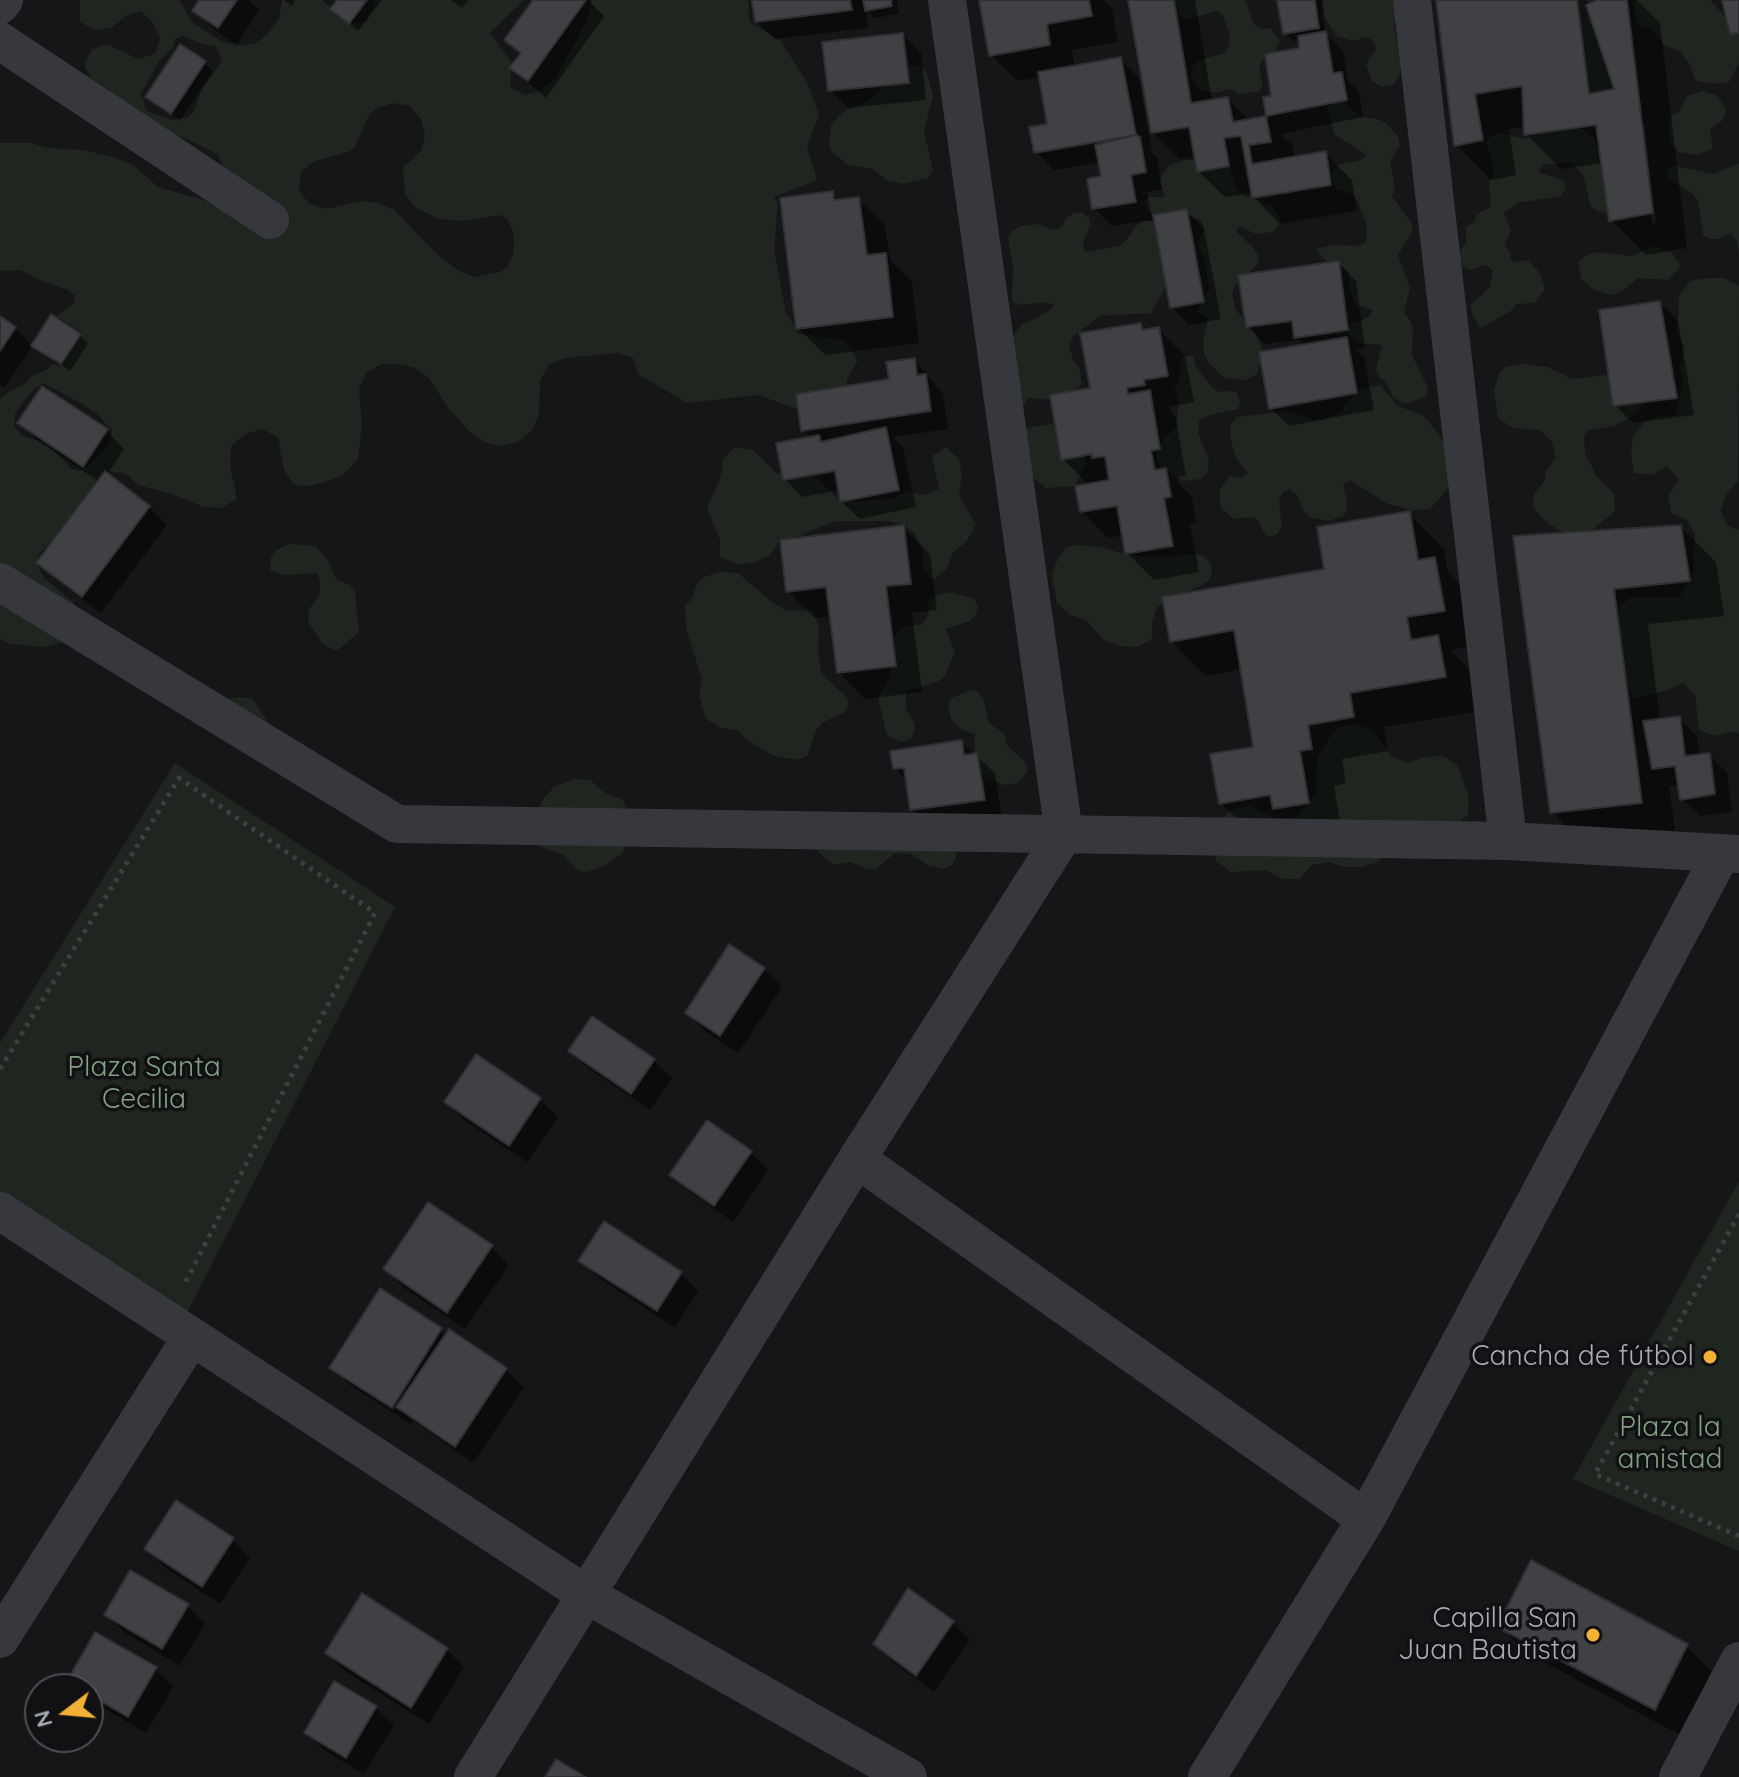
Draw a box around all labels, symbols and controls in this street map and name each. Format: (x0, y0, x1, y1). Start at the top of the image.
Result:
park label: Plaza Santa Cecilia (67, 1051, 221, 1117)
place label: Cancha de fútbol (1471, 1340, 1694, 1374)
marker: Cancha de fútbol (1701, 1348, 1719, 1366)
park label: Plaza la amistad (1617, 1411, 1723, 1477)
place label: Capilla San Juan Bautista (1398, 1602, 1577, 1668)
marker: Capilla San Juan Bautista (1584, 1626, 1602, 1644)
north arrow (24, 1673, 104, 1753)
text: N (27, 1707, 59, 1731)

